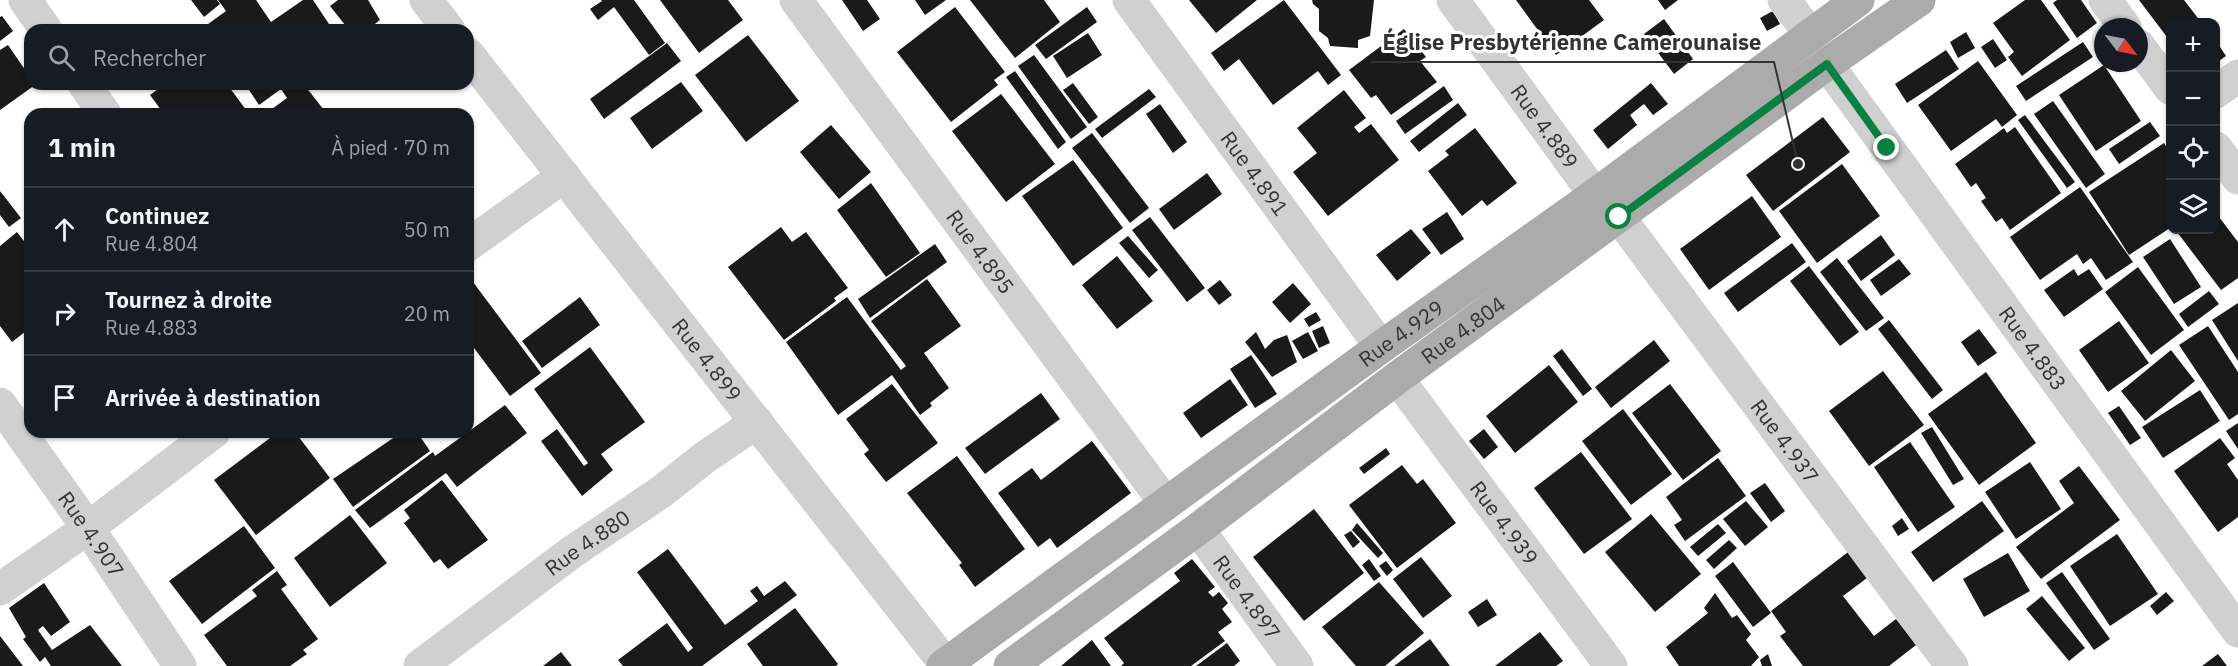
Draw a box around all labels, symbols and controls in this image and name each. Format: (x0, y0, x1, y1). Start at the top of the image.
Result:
north arrow (2094, 18, 2148, 72)
map controls (2166, 18, 2220, 234)
button: + (2166, 18, 2220, 72)
callout: Église Presbytérienne Camerounaise (1371, 22, 1774, 62)
search box (24, 24, 474, 90)
text: Église Presbytérienne Camerounaise (1383, 27, 1761, 56)
icon: search (45, 41, 78, 74)
text: Rechercher (93, 43, 206, 72)
button: − (2166, 72, 2220, 126)
street label: Rue 4.889 (1505, 78, 1585, 174)
street label: Rue 4.891 (1215, 125, 1295, 221)
button: locate (2166, 126, 2220, 180)
text: 1 min (48, 130, 116, 164)
text: À pied · 70 m (331, 134, 450, 161)
route end (1873, 134, 1899, 160)
button: layers (2166, 180, 2220, 234)
text: Continuez (105, 201, 209, 230)
route start (1605, 203, 1631, 229)
street label: Rue 4.895 (940, 204, 1021, 299)
icon: ahead (48, 213, 81, 246)
text: 50 m (404, 216, 450, 243)
text: Rue 4.804 (105, 230, 198, 257)
text: Tournez à droite (105, 285, 272, 314)
street label: Rue 4.804 (1415, 290, 1511, 370)
street label: Rue 4.929 (1353, 293, 1449, 373)
icon: right (48, 297, 81, 330)
text: 20 m (404, 300, 450, 327)
street label: Rue 4.883 (1993, 300, 2073, 396)
street label: Rue 4.899 (666, 312, 748, 407)
text: Rue 4.883 (105, 314, 198, 341)
icon: arrive (48, 381, 81, 414)
text: Arrivée à destination (105, 383, 321, 412)
street label: Rue 4.937 (1745, 393, 1826, 489)
street label: Rue 4.939 (1464, 475, 1545, 570)
street label: Rue 4.907 (52, 486, 131, 582)
street label: Rue 4.880 (539, 503, 635, 582)
street label: Rue 4.897 (1207, 549, 1287, 645)

